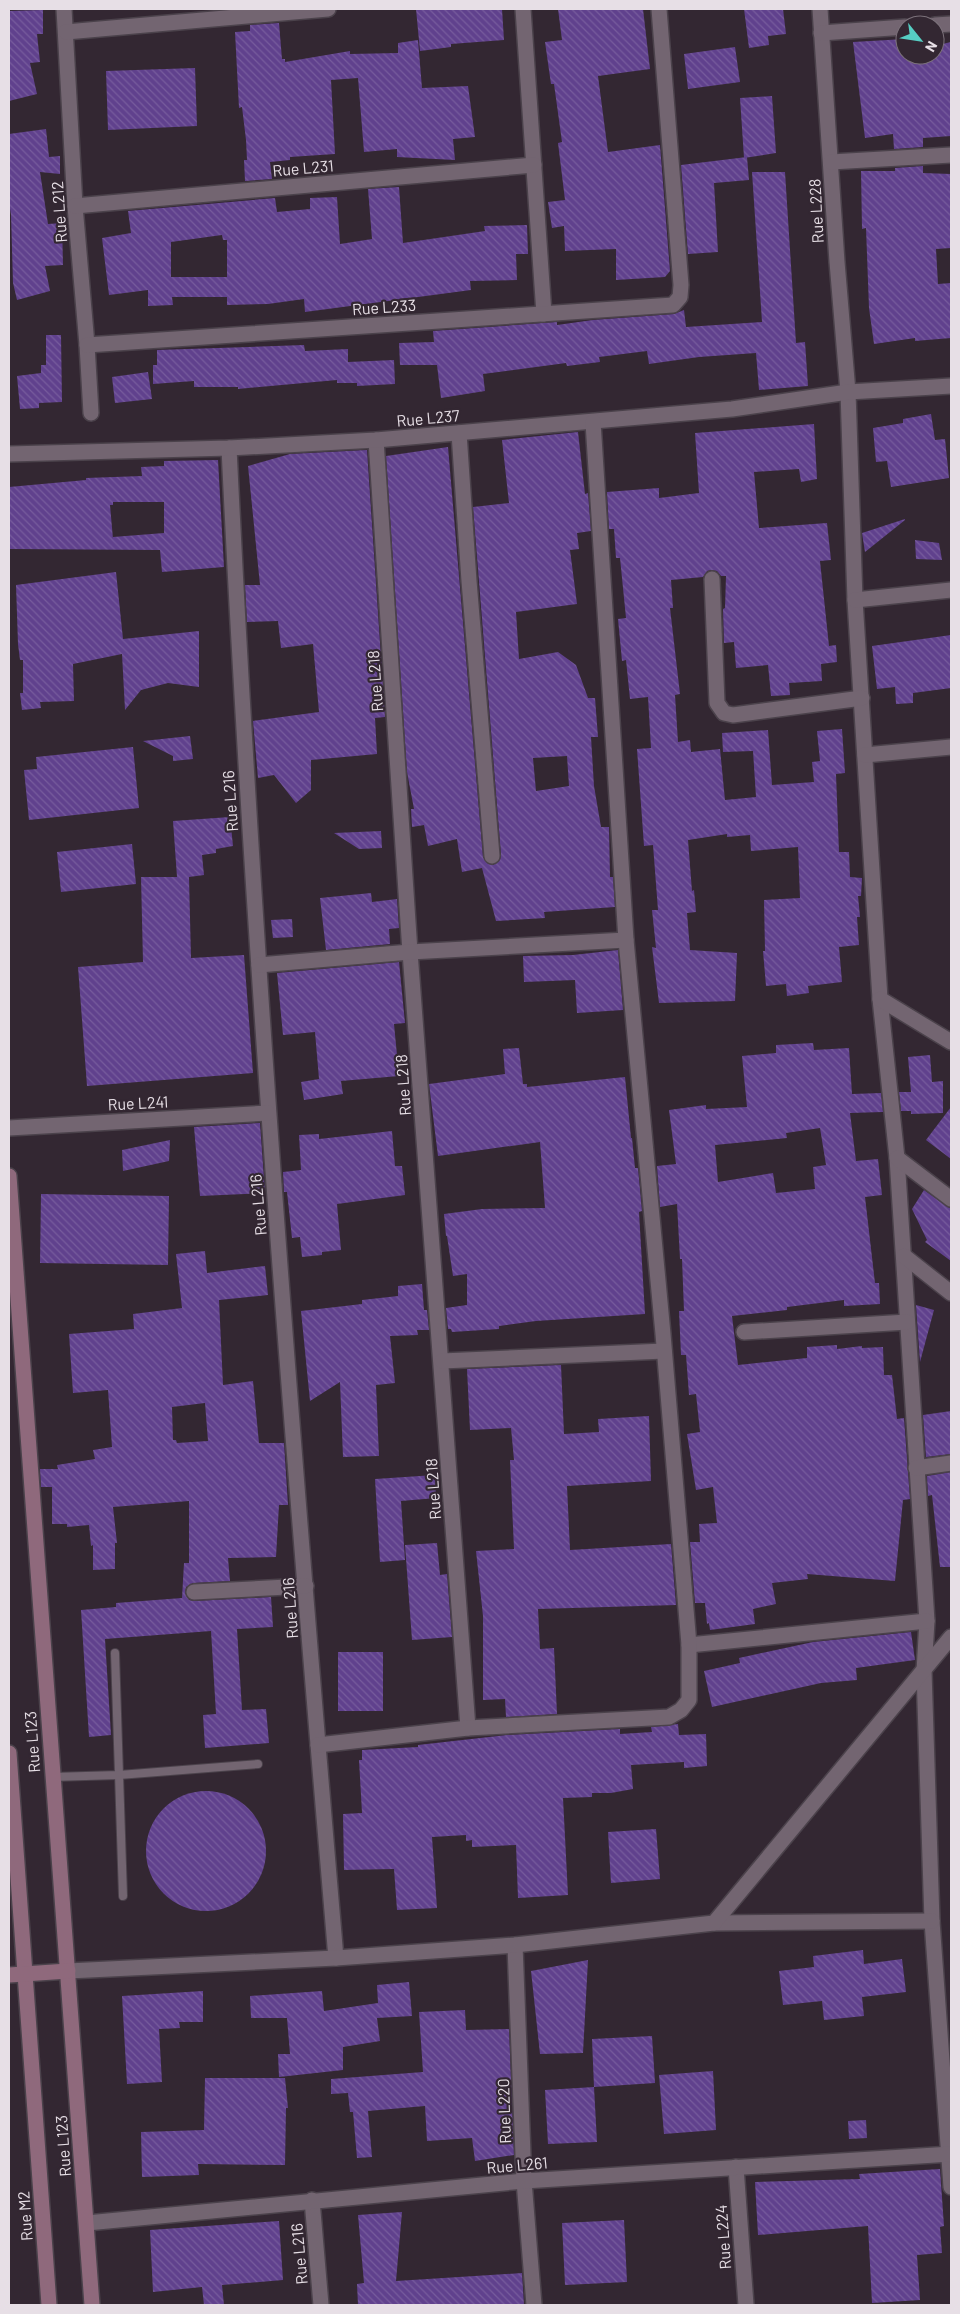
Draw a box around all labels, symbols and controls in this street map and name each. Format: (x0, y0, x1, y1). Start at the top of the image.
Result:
north arrow (895, 15, 945, 65)
text: N (922, 38, 941, 55)
street label: Rue L231 (272, 155, 334, 180)
street label: Rue L228 (804, 178, 827, 244)
street label: Rue L212 (47, 181, 70, 243)
street label: Rue L233 (351, 295, 417, 318)
street label: Rue L237 (396, 405, 461, 430)
street label: Rue L218 (363, 650, 386, 712)
street label: Rue L216 (218, 770, 241, 832)
street label: Rue L218 (391, 1054, 414, 1116)
street label: Rue L241 (107, 1091, 169, 1114)
street label: Rue L216 (245, 1174, 270, 1236)
street label: Rue L218 (421, 1458, 444, 1520)
street label: Rue L216 (278, 1577, 301, 1639)
street label: Rue L123 (20, 1711, 43, 1773)
street label: Rue L220 (493, 2078, 514, 2144)
street label: Rue L123 (51, 2115, 74, 2177)
street label: Rue L261 (486, 2152, 548, 2177)
street label: Rue M2 (13, 2190, 36, 2242)
street label: Rue L224 (711, 2204, 734, 2270)
street label: Rue L216 (286, 2223, 311, 2285)

